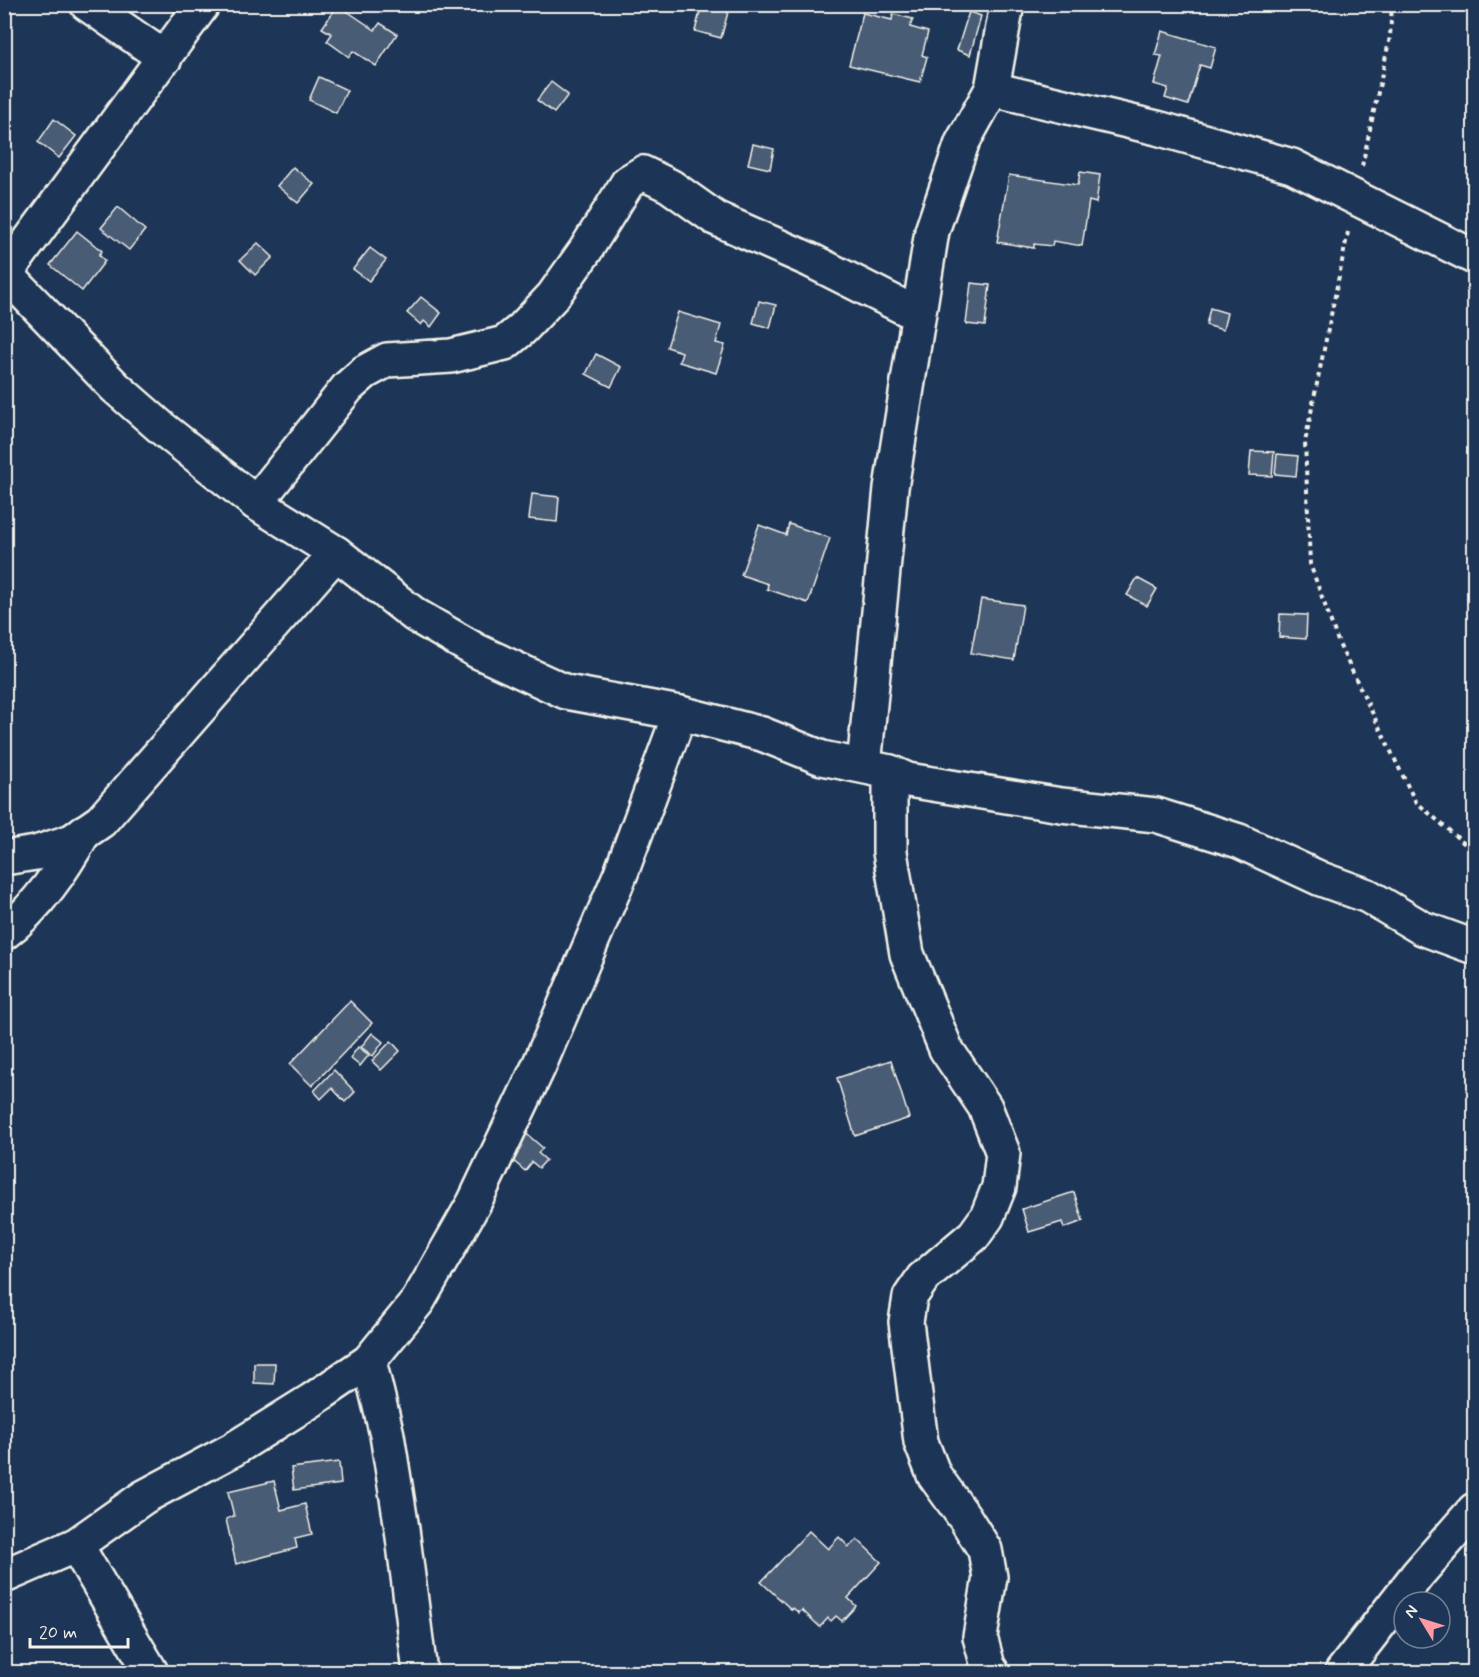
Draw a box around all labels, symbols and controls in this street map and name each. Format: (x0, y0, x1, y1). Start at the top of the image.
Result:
north arrow (1392, 1590, 1452, 1650)
text: N (1400, 1601, 1423, 1622)
scale bar (30, 1611, 128, 1649)
text: 20 m (39, 1621, 77, 1645)

